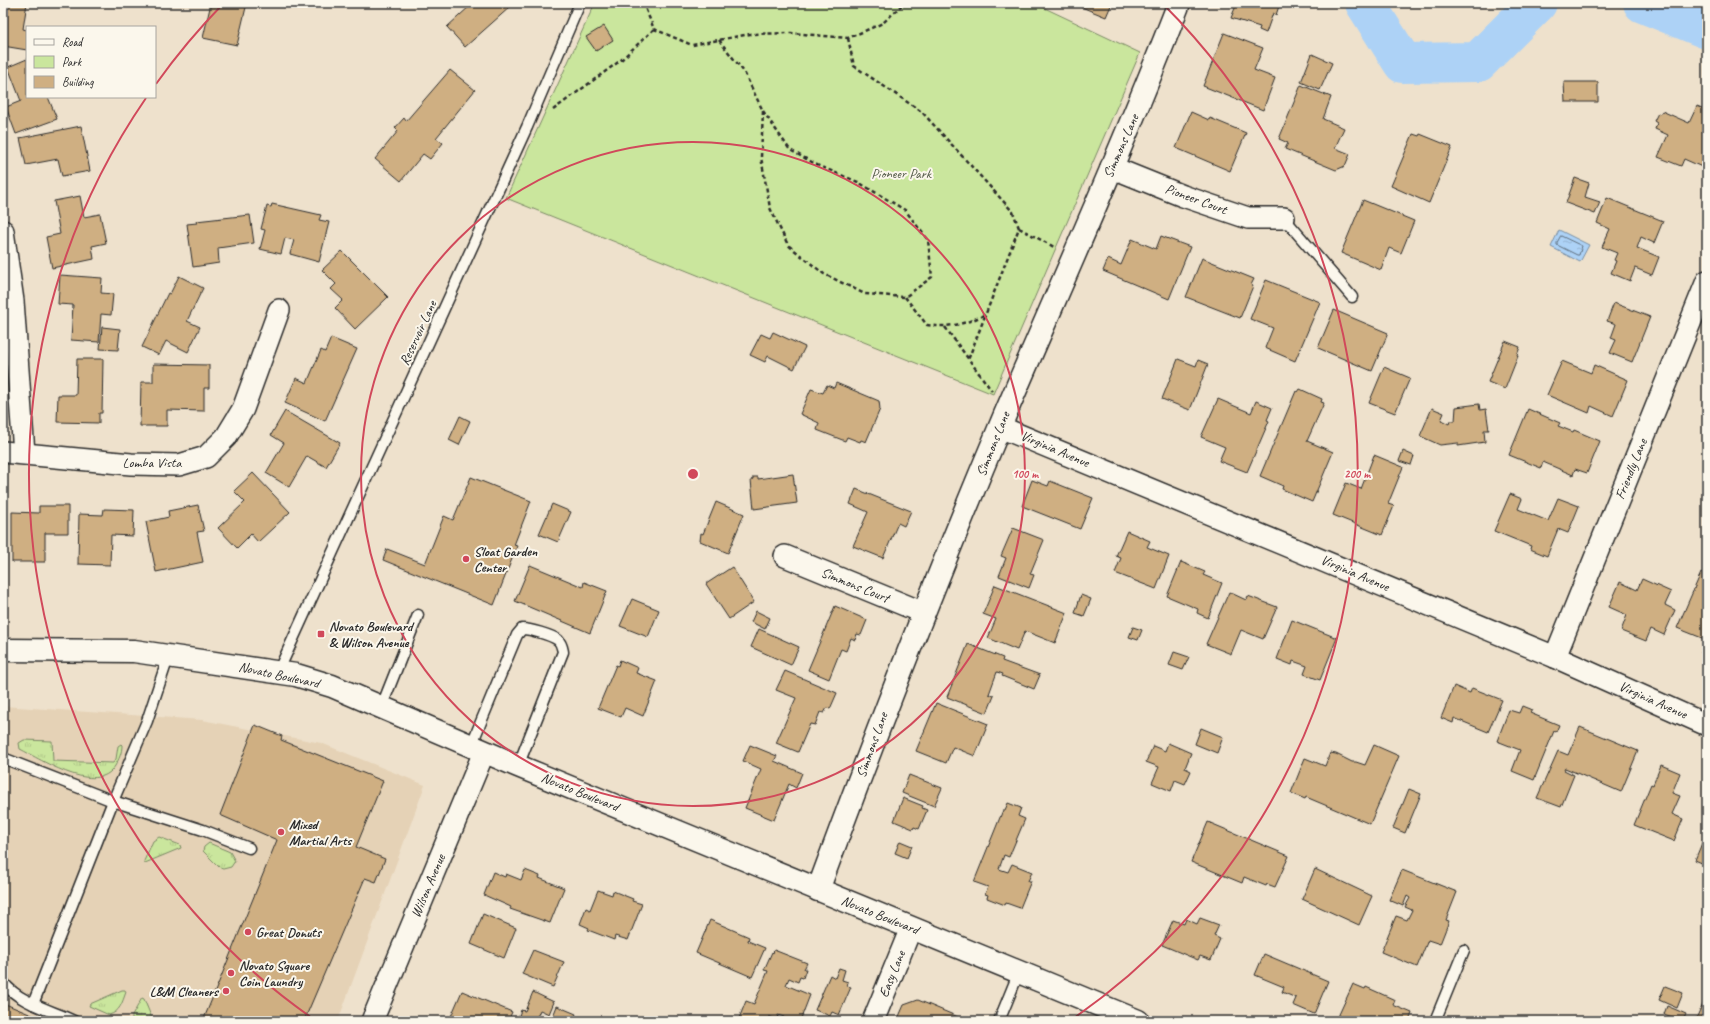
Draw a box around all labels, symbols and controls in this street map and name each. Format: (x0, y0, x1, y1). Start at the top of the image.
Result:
legend (26, 26, 156, 98)
text: Road (62, 34, 84, 50)
text: Park (62, 54, 83, 70)
text: Building (62, 74, 94, 90)
street label: Simmons Lane (1099, 110, 1143, 181)
park label: Pioneer Park (871, 165, 933, 182)
street label: Pioneer Court (1163, 180, 1230, 218)
street label: Reservoir Lane (396, 297, 441, 368)
street label: Simmons Lane (972, 408, 1014, 479)
street label: Virginia Avenue (1018, 427, 1093, 472)
street label: Friendly Lane (1611, 435, 1651, 502)
street label: Lomba Vista (123, 454, 182, 471)
text: 100 m (1012, 466, 1039, 482)
text: 200 m (1344, 466, 1371, 482)
centre of rings (686, 467, 700, 481)
place label: Sloat Garden Center (474, 543, 538, 576)
street label: Virginia Avenue (1318, 551, 1393, 596)
marker: Sloat Garden Center (461, 554, 471, 564)
street label: Simmons Court (818, 564, 894, 607)
place label: Novato Boulevard & Wilson Avenue (329, 618, 415, 651)
marker: Novato Boulevard & Wilson Avenue (316, 629, 326, 639)
street label: Novato Boulevard (237, 658, 323, 692)
street label: Virginia Avenue (1616, 677, 1691, 723)
street label: Simmons Lane (852, 709, 892, 780)
street label: Novato Boulevard (539, 769, 624, 816)
place label: Mixed Martial Arts (289, 816, 353, 849)
marker: Mixed Martial Arts (276, 827, 286, 837)
street label: Wilson Avenue (407, 850, 449, 920)
street label: Novato Boulevard (839, 892, 924, 939)
place label: Great Donuts (256, 924, 323, 941)
marker: Great Donuts (243, 927, 253, 937)
street label: Easy Lane (875, 947, 910, 1000)
place label: Novato Square Coin Laundry (239, 957, 310, 990)
marker: Novato Square Coin Laundry (226, 968, 236, 978)
place label: L&M Cleaners (150, 983, 220, 1000)
marker: L&M Cleaners (221, 986, 231, 996)

